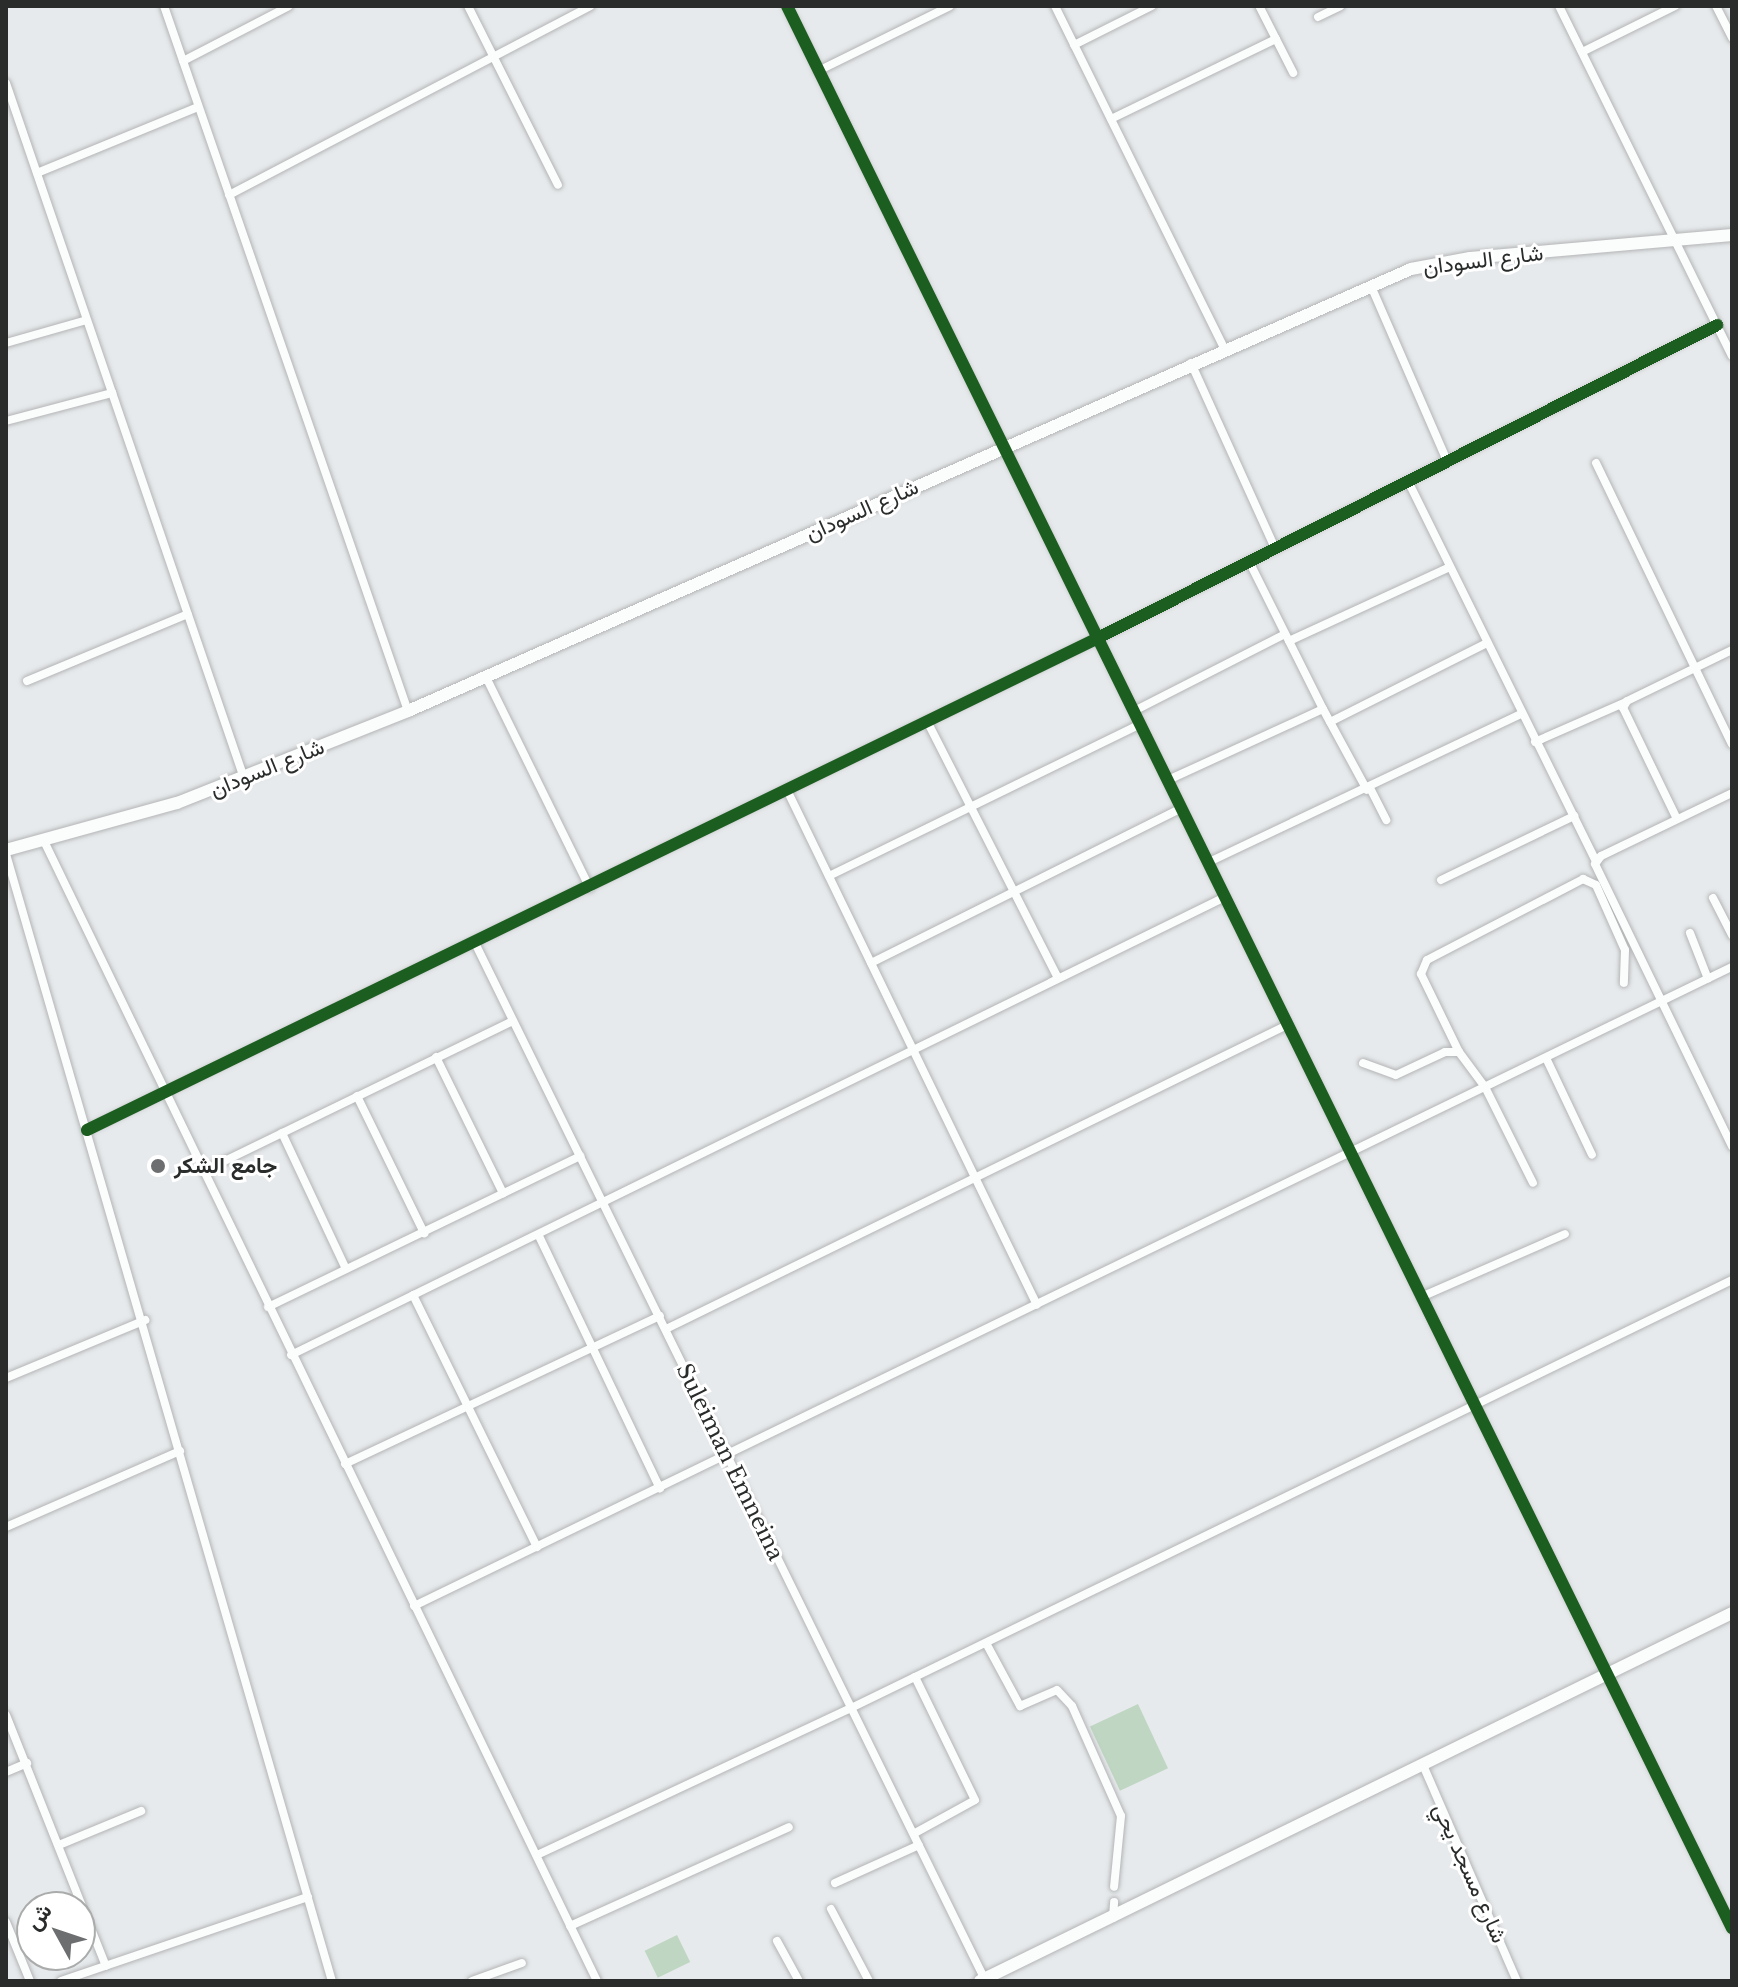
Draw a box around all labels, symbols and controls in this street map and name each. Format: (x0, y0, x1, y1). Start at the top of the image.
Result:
street label: شارع السودان (1421, 240, 1545, 280)
street label: شارع السودان (801, 473, 923, 547)
street label: شارع السودان (206, 733, 328, 803)
place label: جامع الشكر (174, 1153, 277, 1179)
marker: جامع الشكر (149, 1157, 167, 1175)
street label: Suleiman Emneina (671, 1359, 789, 1565)
street label: شارع مسجد يحي (1427, 1799, 1513, 1947)
north arrow (16, 1891, 96, 1971)
text: ش (20, 1898, 58, 1935)

